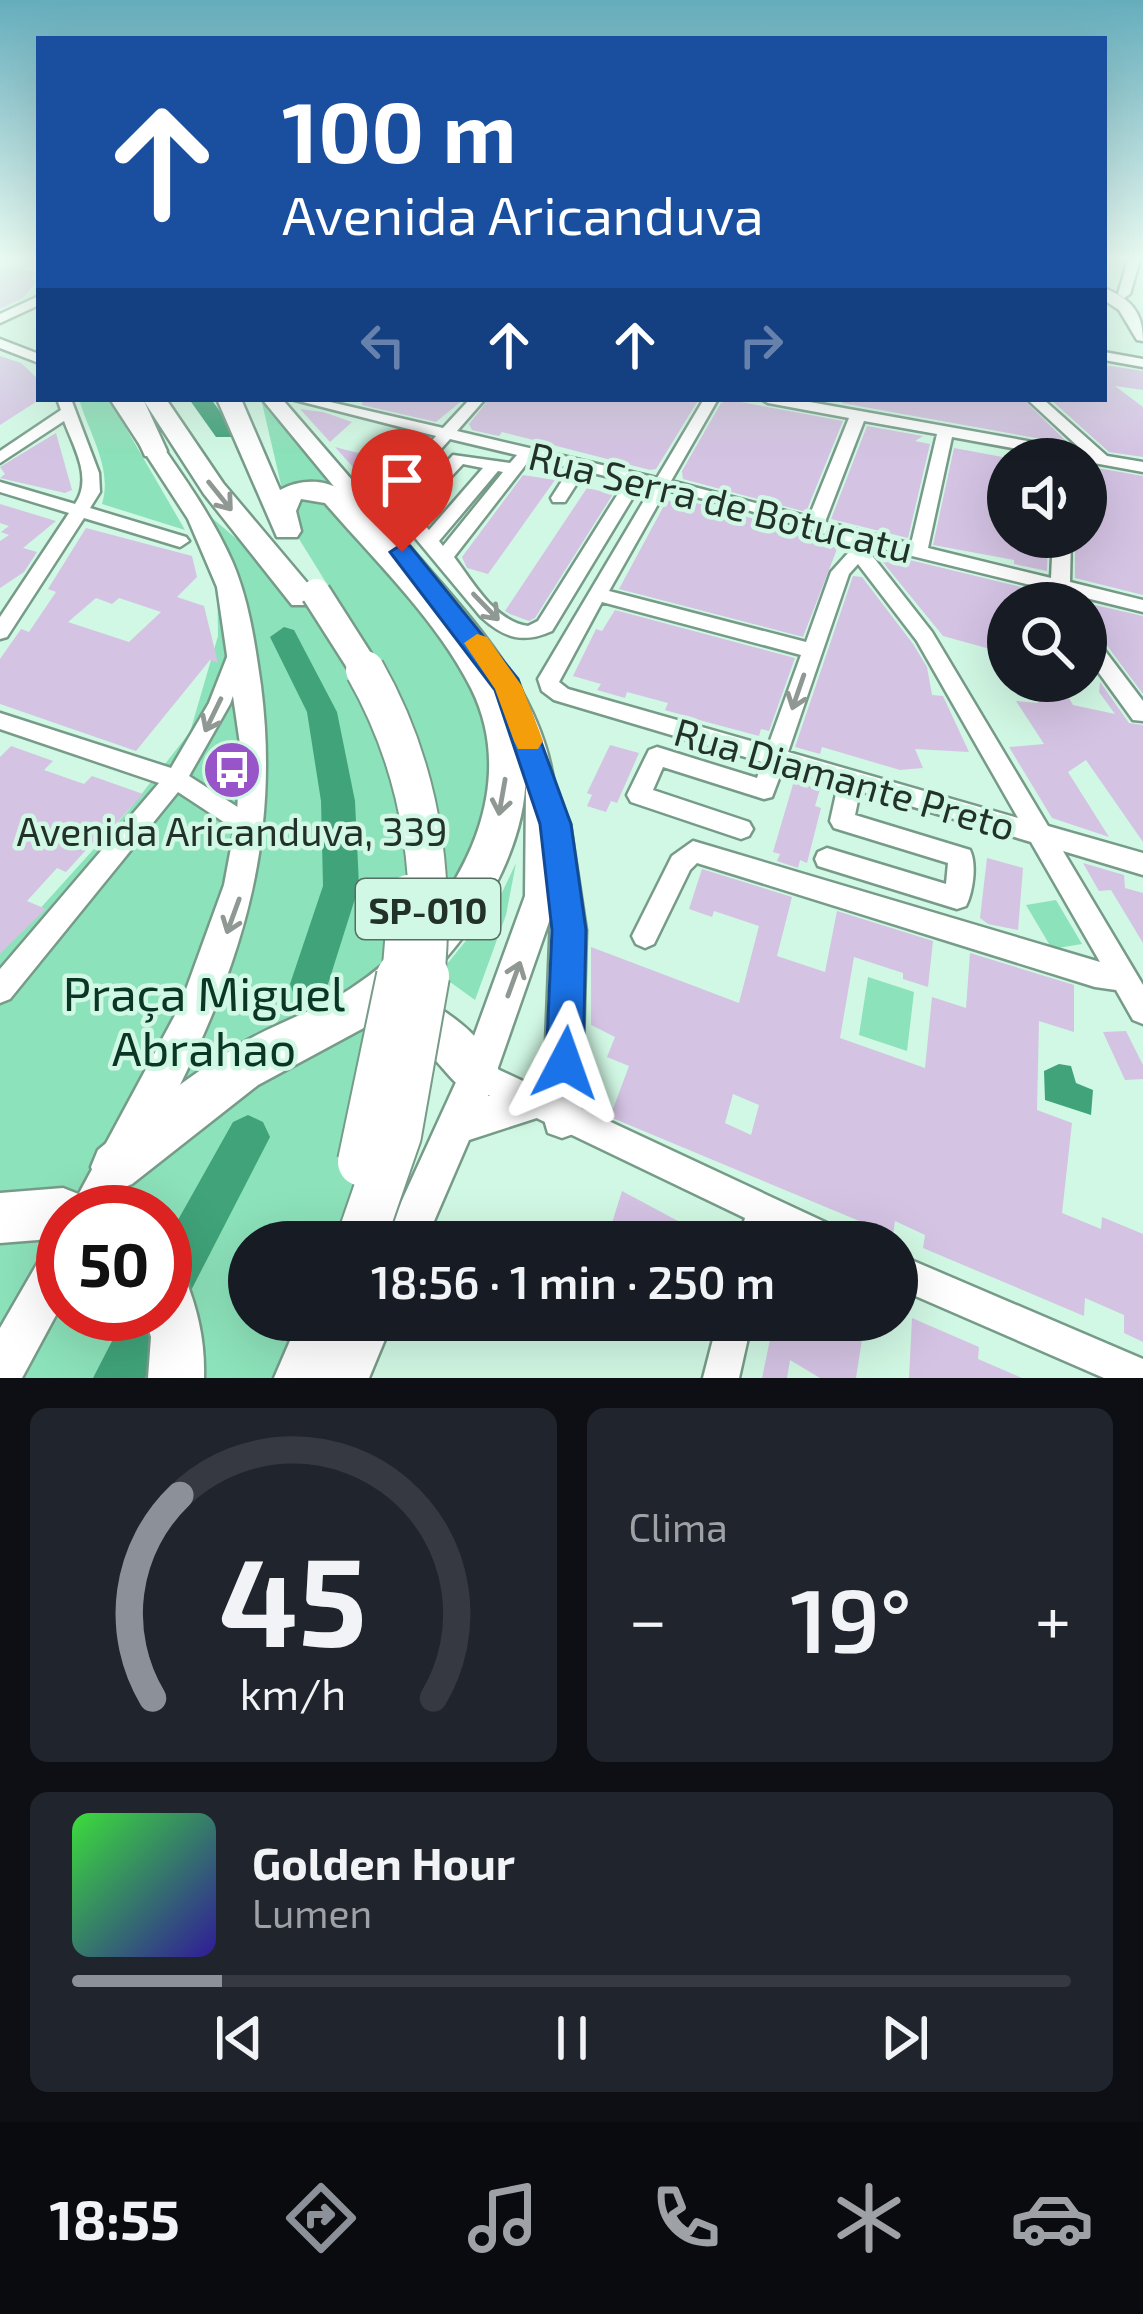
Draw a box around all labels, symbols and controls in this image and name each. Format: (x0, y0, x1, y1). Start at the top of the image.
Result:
text: 100 m (282, 79, 516, 180)
icon: ahead (84, 84, 240, 240)
text: Avenida Aricanduva (282, 181, 764, 246)
icon: left (350, 312, 416, 378)
icon: ahead (476, 312, 542, 378)
icon: ahead (602, 312, 668, 378)
icon: right (728, 312, 794, 378)
pin (351, 429, 453, 552)
street label: Rua Serra de Botucatu (524, 431, 918, 571)
map controls (987, 438, 1107, 702)
button: sound (987, 438, 1107, 558)
icon: arrive (369, 447, 435, 513)
one-way arrow (206, 479, 233, 511)
button: search (987, 582, 1107, 702)
one-way arrow (471, 592, 499, 621)
one-way arrow (786, 673, 807, 710)
one-way arrow (201, 696, 223, 732)
street label: Rua Diamante Preto (669, 707, 1021, 849)
bus stop icon: Avenida Aricanduva, 339 (201, 739, 263, 801)
one-way arrow (490, 777, 513, 816)
place label: Avenida Aricanduva, 339 (16, 807, 448, 854)
road number: SP-010 (356, 879, 500, 939)
one-way arrow (221, 897, 242, 934)
one-way arrow (505, 961, 526, 998)
park label: Praça Miguel Abrahao (63, 963, 345, 1076)
position arrow (502, 1000, 628, 1126)
speed limit sign: 50 (36, 1185, 192, 1341)
text: 18:56 · 1 min · 250 m (371, 1254, 775, 1308)
text: Clima (629, 1503, 728, 1550)
text: 45 (219, 1522, 367, 1672)
text: 19° (790, 1563, 912, 1671)
text: − (629, 1578, 667, 1657)
text: + (1035, 1578, 1071, 1657)
text: km/h (240, 1667, 346, 1719)
text: Golden Hour (252, 1835, 515, 1889)
text: Lumen (252, 1889, 372, 1936)
icon: previous (206, 2005, 272, 2071)
icon: pause (539, 2005, 605, 2071)
icon: next (872, 2005, 938, 2071)
icon: directions (279, 2176, 363, 2260)
icon: music (461, 2176, 545, 2260)
icon: phone (644, 2176, 728, 2260)
icon: climate (827, 2176, 911, 2260)
icon: car (1010, 2176, 1094, 2260)
text: 18:55 (49, 2186, 180, 2251)

